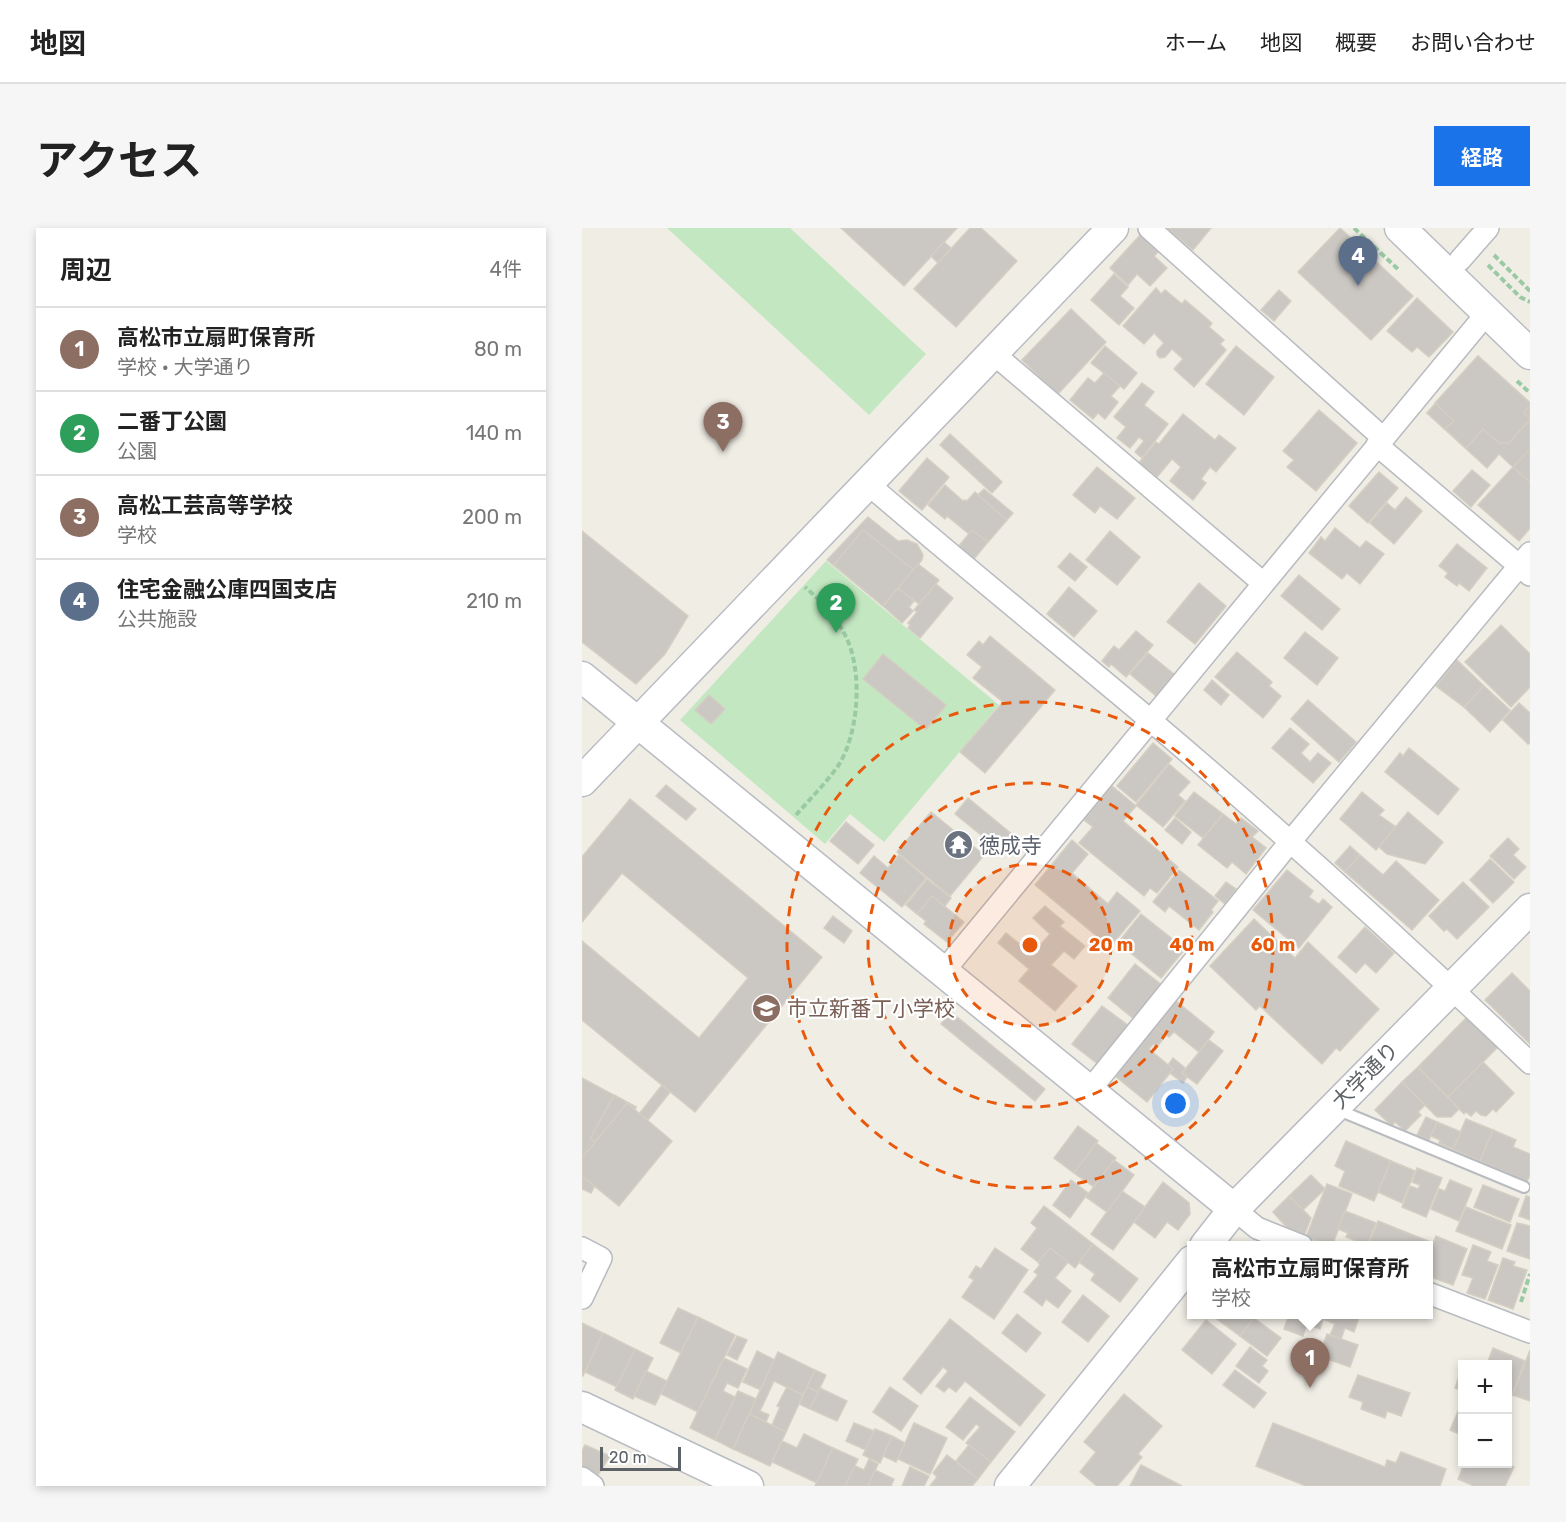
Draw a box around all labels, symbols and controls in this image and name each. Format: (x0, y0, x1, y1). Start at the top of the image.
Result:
text: 地図 (30, 27, 86, 60)
text: ホーム (1165, 30, 1227, 55)
text: 地図 (1260, 30, 1302, 55)
text: 概要 (1335, 30, 1377, 55)
text: お問い合わせ (1410, 30, 1536, 55)
button: 経路 (1434, 126, 1530, 186)
text: アクセス (36, 136, 202, 186)
pin: 4 (1338, 236, 1378, 286)
text: 周辺 (60, 255, 112, 286)
text: 4件 (490, 257, 522, 281)
text: 高松市立扇町保育所 (117, 324, 315, 351)
text: 1 (75, 337, 84, 361)
text: 80 m (474, 337, 522, 361)
text: 学校 · 大学通り (117, 355, 253, 379)
pin: 3 (704, 402, 742, 452)
text: 二番丁公園 (117, 408, 227, 435)
text: 2 (73, 421, 86, 445)
text: 140 m (466, 421, 522, 445)
text: 公園 (117, 439, 157, 463)
text: 高松工芸高等学校 (117, 492, 293, 519)
text: 3 (73, 505, 86, 529)
text: 200 m (462, 505, 522, 529)
text: 学校 (117, 523, 157, 547)
text: 住宅金融公庫四国支店 (117, 576, 337, 603)
pin: 2 (816, 584, 856, 633)
text: 4 (73, 589, 86, 613)
text: 210 m (466, 589, 522, 613)
text: 公共施設 (117, 607, 197, 631)
temple icon: 徳成寺 (942, 829, 974, 861)
place label: 徳成寺 (979, 833, 1042, 858)
text: 20 m (1089, 934, 1133, 956)
text: 40 m (1170, 934, 1214, 956)
text: 60 m (1251, 934, 1295, 956)
centre of rings (1020, 935, 1040, 955)
school or university icon: 市立新番丁小学校 (750, 992, 782, 1024)
place label: 市立新番丁小学校 (787, 996, 955, 1021)
street label: 大学通り (1326, 1036, 1404, 1114)
your location (1161, 1089, 1190, 1118)
popup (1187, 1241, 1433, 1319)
text: 高松市立扇町保育所 (1211, 1255, 1409, 1282)
text: 学校 (1211, 1286, 1251, 1310)
pin: 1 (1290, 1338, 1330, 1388)
map controls (1458, 1360, 1512, 1468)
button: + (1458, 1360, 1512, 1414)
button: − (1458, 1414, 1512, 1468)
scale bar (600, 1444, 681, 1472)
text: 20 m (609, 1448, 647, 1467)

